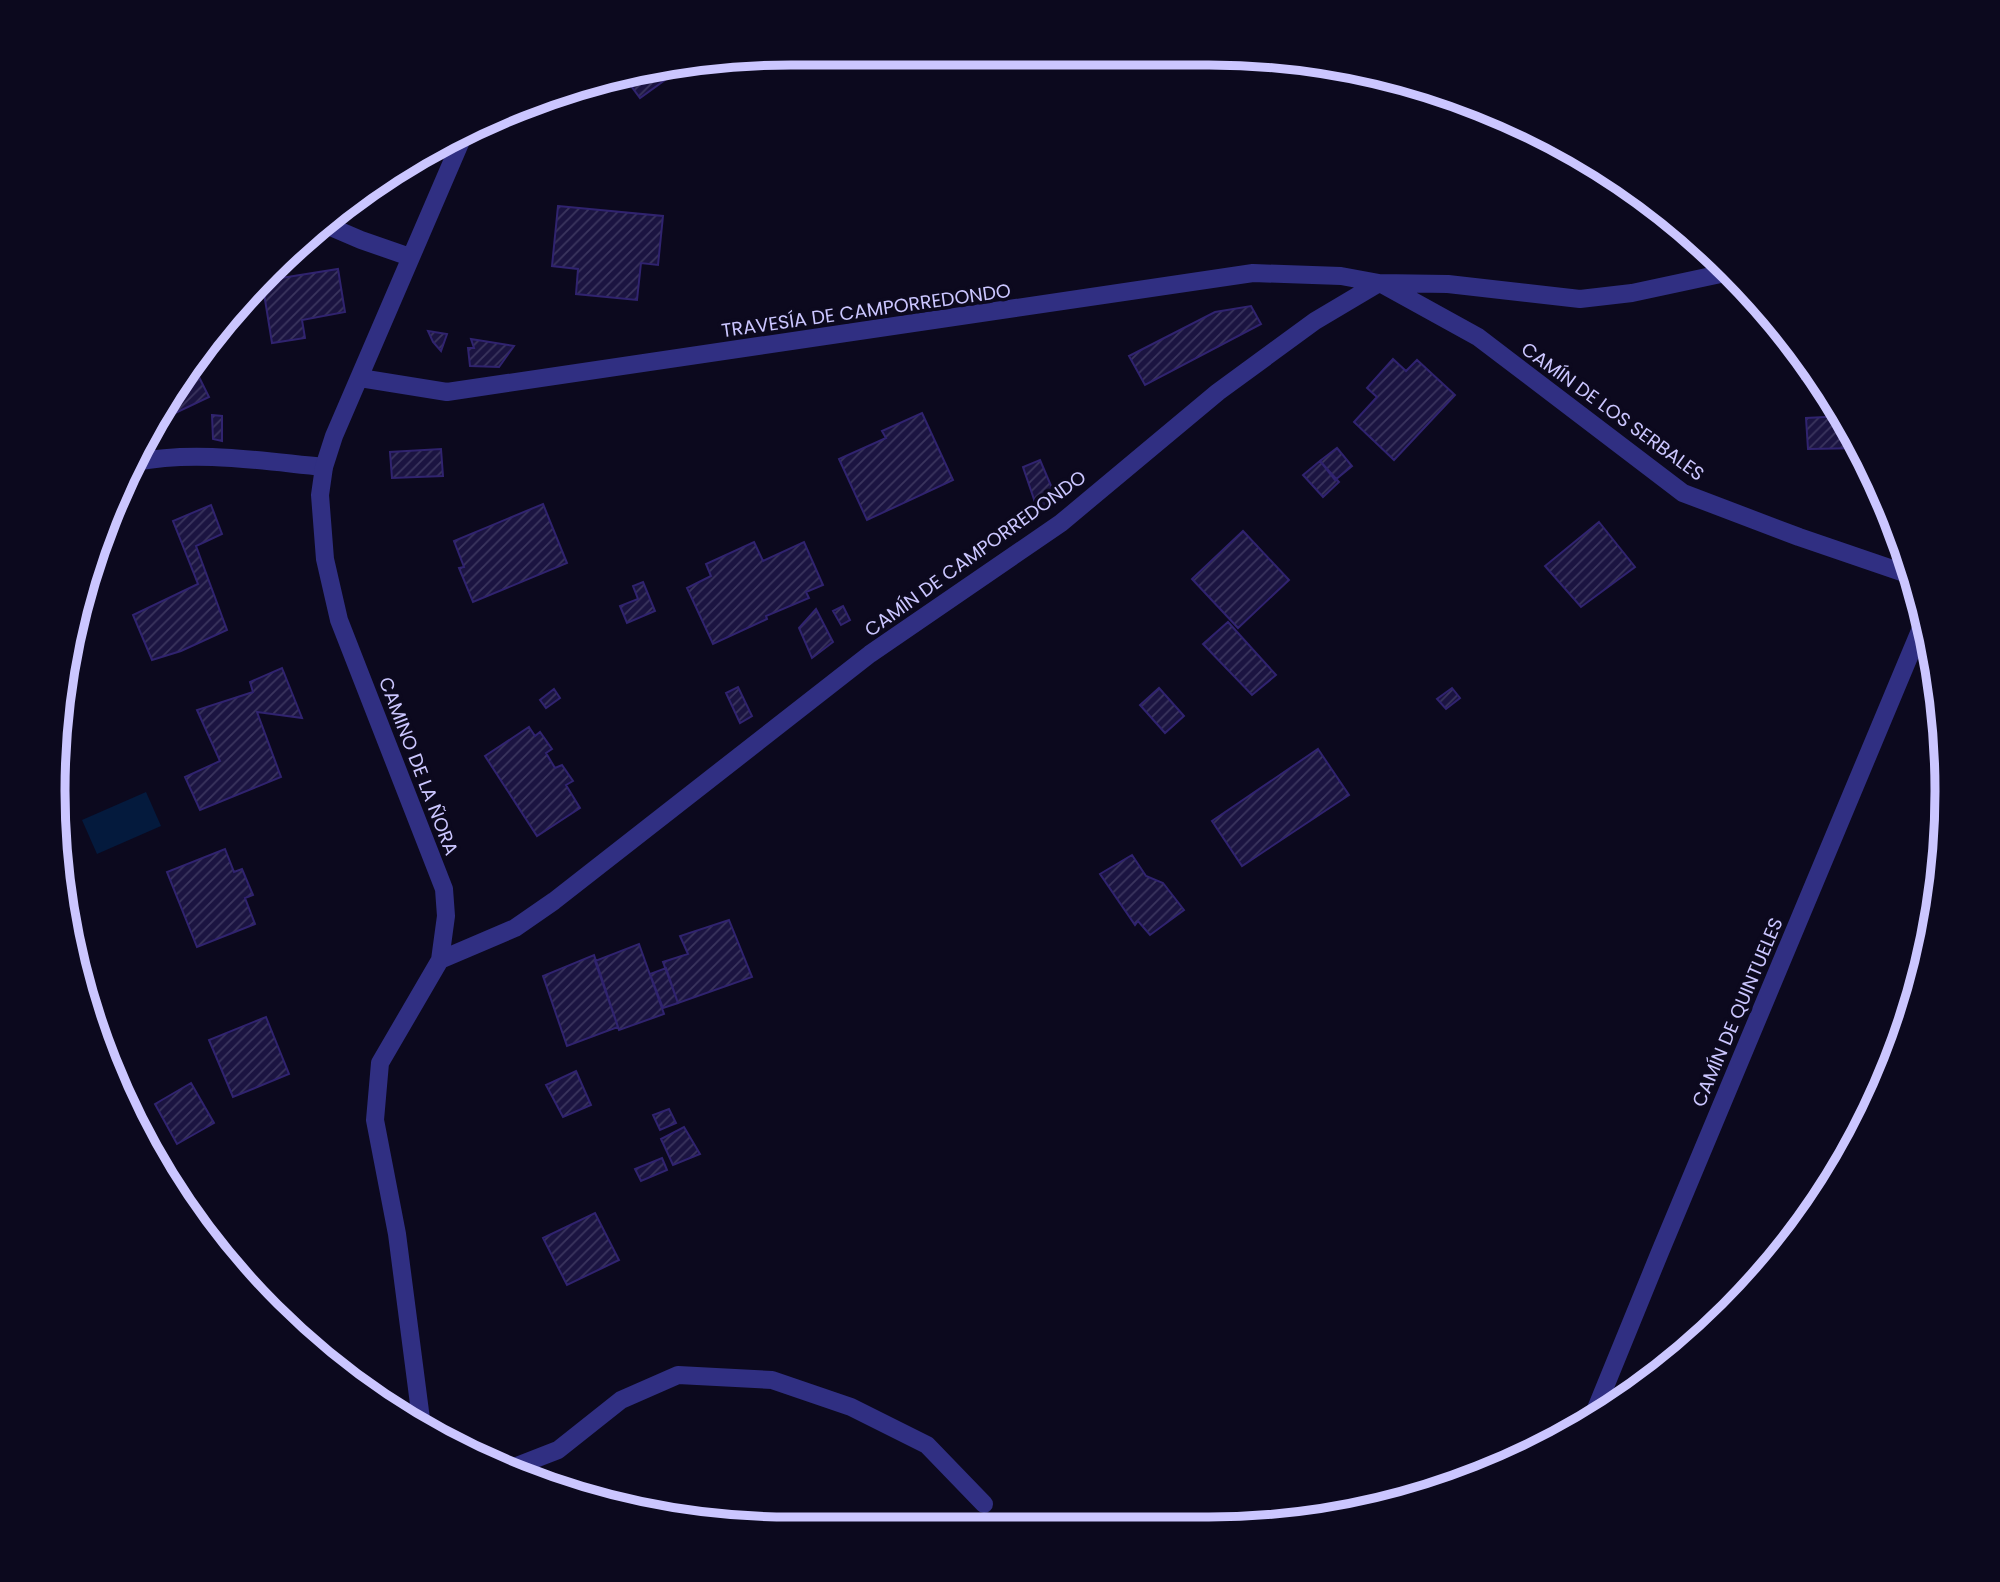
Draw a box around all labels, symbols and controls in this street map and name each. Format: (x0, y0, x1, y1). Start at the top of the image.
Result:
street label: TRAVESÍA DE CAMPORREDONDO (720, 277, 1013, 344)
street label: CAMÍN DE LOS SERBALES (1516, 336, 1710, 487)
street label: CAMÍN DE CAMPORREDONDO (859, 464, 1092, 643)
street label: CAMINO DE LA ÑORA (372, 673, 465, 859)
street label: CAMÍN DE QUINTUELES (1685, 913, 1790, 1111)

